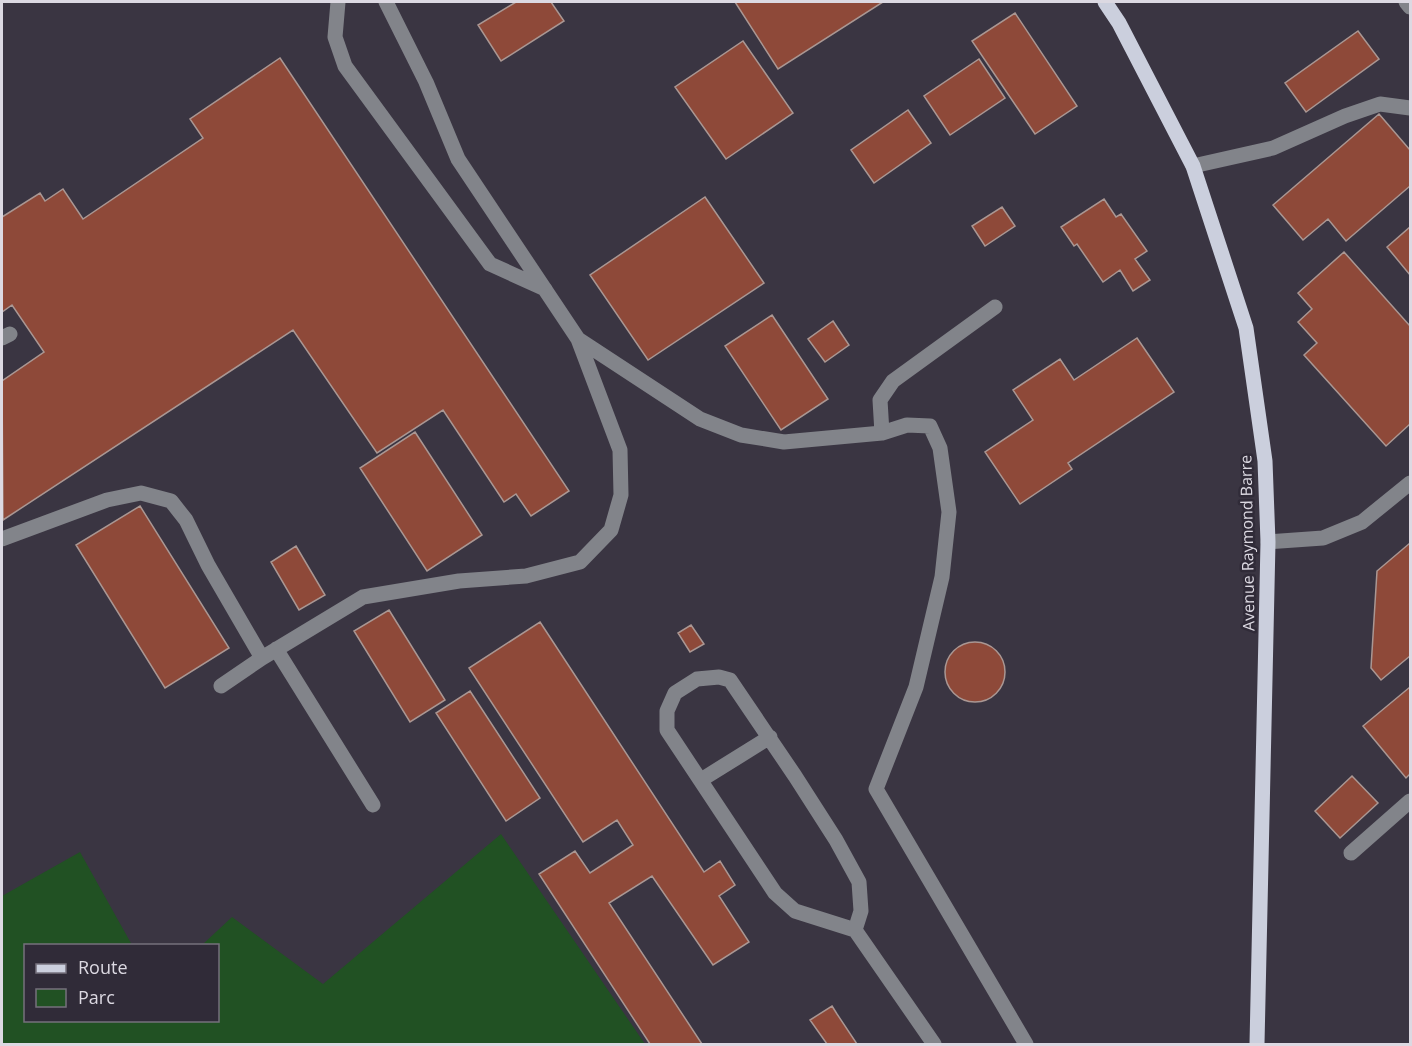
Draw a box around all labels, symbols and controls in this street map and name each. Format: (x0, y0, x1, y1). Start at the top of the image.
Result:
street label: Avenue Raymond Barre (1234, 455, 1260, 631)
legend (24, 944, 219, 1022)
text: Route (78, 955, 128, 979)
text: Parc (78, 985, 115, 1009)

